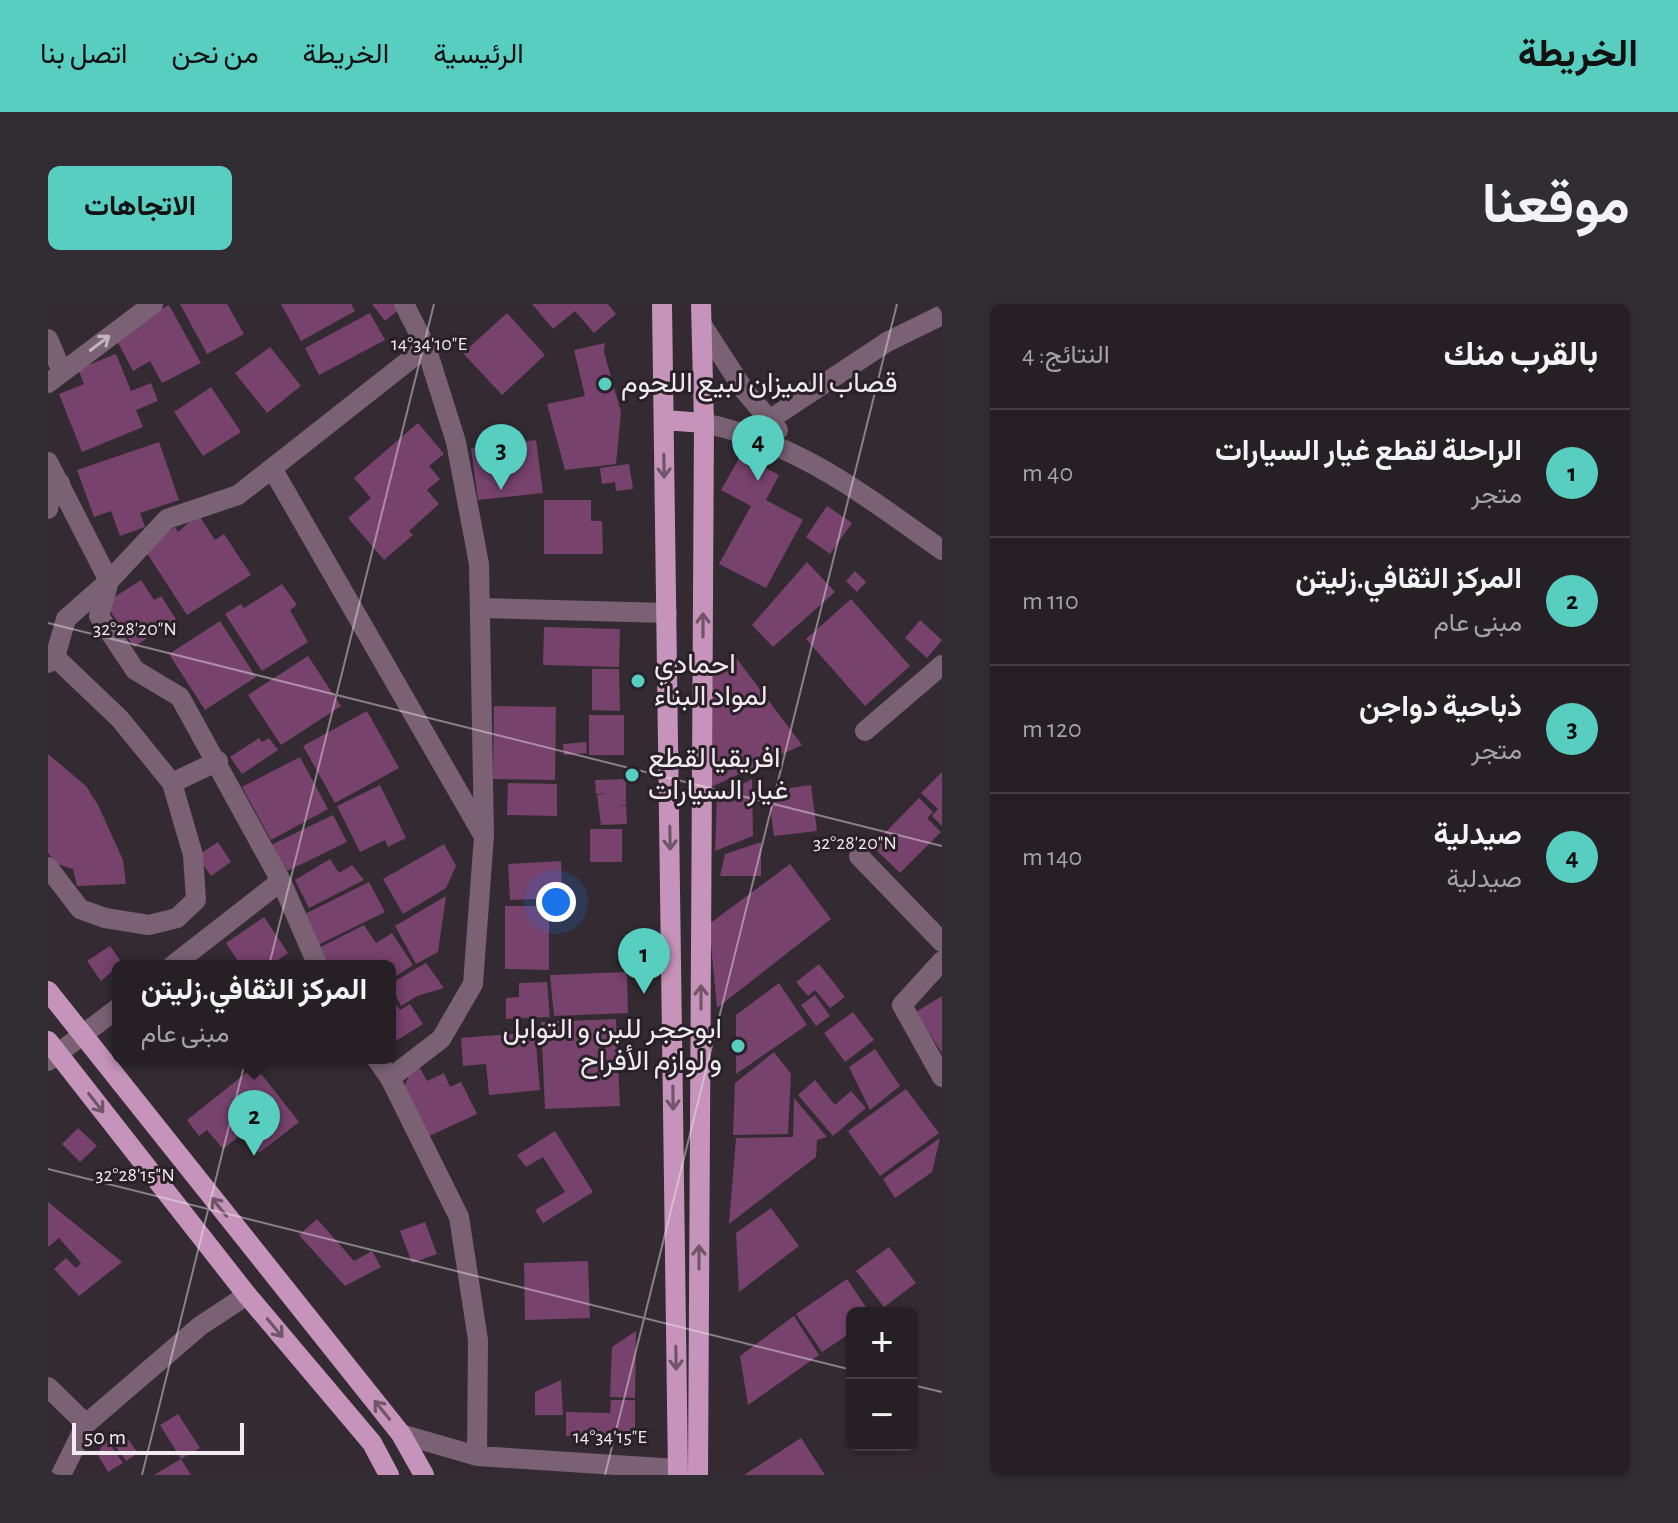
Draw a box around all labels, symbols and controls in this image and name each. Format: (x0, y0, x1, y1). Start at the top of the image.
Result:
text: الخريطة (1518, 36, 1638, 74)
text: اتصل بنا (40, 41, 128, 69)
text: من نحن (172, 41, 259, 69)
text: الخريطة (303, 41, 389, 69)
text: الرئيسية (433, 41, 524, 69)
button: الاتجاهات (48, 166, 232, 250)
text: موقعنا (1482, 177, 1630, 233)
text: 14°34'10"E (391, 334, 467, 354)
one-way arrow (89, 335, 111, 351)
text: بالقرب منك (1444, 338, 1598, 372)
text: النتائج: 4 (1022, 342, 1110, 368)
place label: قصاب الميزان لبيع اللحوم (621, 370, 898, 402)
marker: قصاب الميزان لبيع اللحوم (596, 375, 614, 393)
pin: 4 (732, 415, 784, 481)
pin: 3 (475, 424, 527, 490)
text: الراحلة لقطع غيار السيارات (1215, 436, 1522, 466)
one-way arrow (657, 452, 672, 479)
text: 40 m (1022, 460, 1073, 486)
text: 1 (1567, 460, 1577, 486)
text: متجر (1471, 482, 1522, 508)
text: المركز الثقافي.زليتن (1295, 564, 1522, 594)
text: 110 m (1022, 588, 1079, 614)
text: 2 (1566, 588, 1578, 614)
text: مبنى عام (1433, 610, 1522, 636)
one-way arrow (695, 612, 711, 639)
text: 32°28'20"N (93, 619, 177, 639)
place label: احمادي لمواد البناء (654, 651, 767, 713)
marker: احمادي لمواد البناء (629, 672, 647, 690)
text: ذباحية دواجن (1359, 692, 1522, 722)
text: 120 m (1022, 716, 1082, 742)
text: 3 (1566, 716, 1578, 742)
text: متجر (1471, 738, 1522, 764)
place label: افريقيا لقطع غيار السيارات (648, 745, 789, 807)
marker: افريقيا لقطع غيار السيارات (623, 766, 641, 784)
text: صيدلية (1434, 820, 1522, 850)
one-way arrow (662, 824, 678, 851)
text: 32°28'20"N (813, 833, 897, 853)
text: 140 m (1022, 844, 1082, 870)
text: 4 (1565, 844, 1579, 870)
text: صيدلية (1447, 866, 1522, 892)
your location (536, 882, 576, 922)
pin: 1 (618, 928, 670, 994)
popup (112, 960, 396, 1064)
text: المركز الثقافي.زليتن (141, 975, 367, 1005)
one-way arrow (693, 984, 709, 1011)
place label: ابوحجر للبن و التوابل و لوازم الأفراح (502, 1016, 722, 1079)
text: مبنى عام (141, 1021, 229, 1047)
marker: ابوحجر للبن و التوابل و لوازم الأفراح (729, 1037, 747, 1055)
one-way arrow (665, 1084, 681, 1111)
pin: 2 (228, 1090, 280, 1156)
one-way arrow (88, 1092, 105, 1113)
text: 32°28'15"N (95, 1165, 175, 1185)
one-way arrow (210, 1197, 228, 1218)
one-way arrow (691, 1244, 707, 1271)
map controls (846, 1307, 918, 1451)
button: + (846, 1307, 918, 1379)
one-way arrow (266, 1318, 284, 1338)
one-way arrow (668, 1344, 684, 1371)
button: − (846, 1379, 918, 1451)
one-way arrow (373, 1400, 390, 1421)
scale bar (72, 1419, 244, 1455)
text: 50 m (84, 1426, 126, 1448)
text: 14°34'15"E (573, 1427, 647, 1447)

